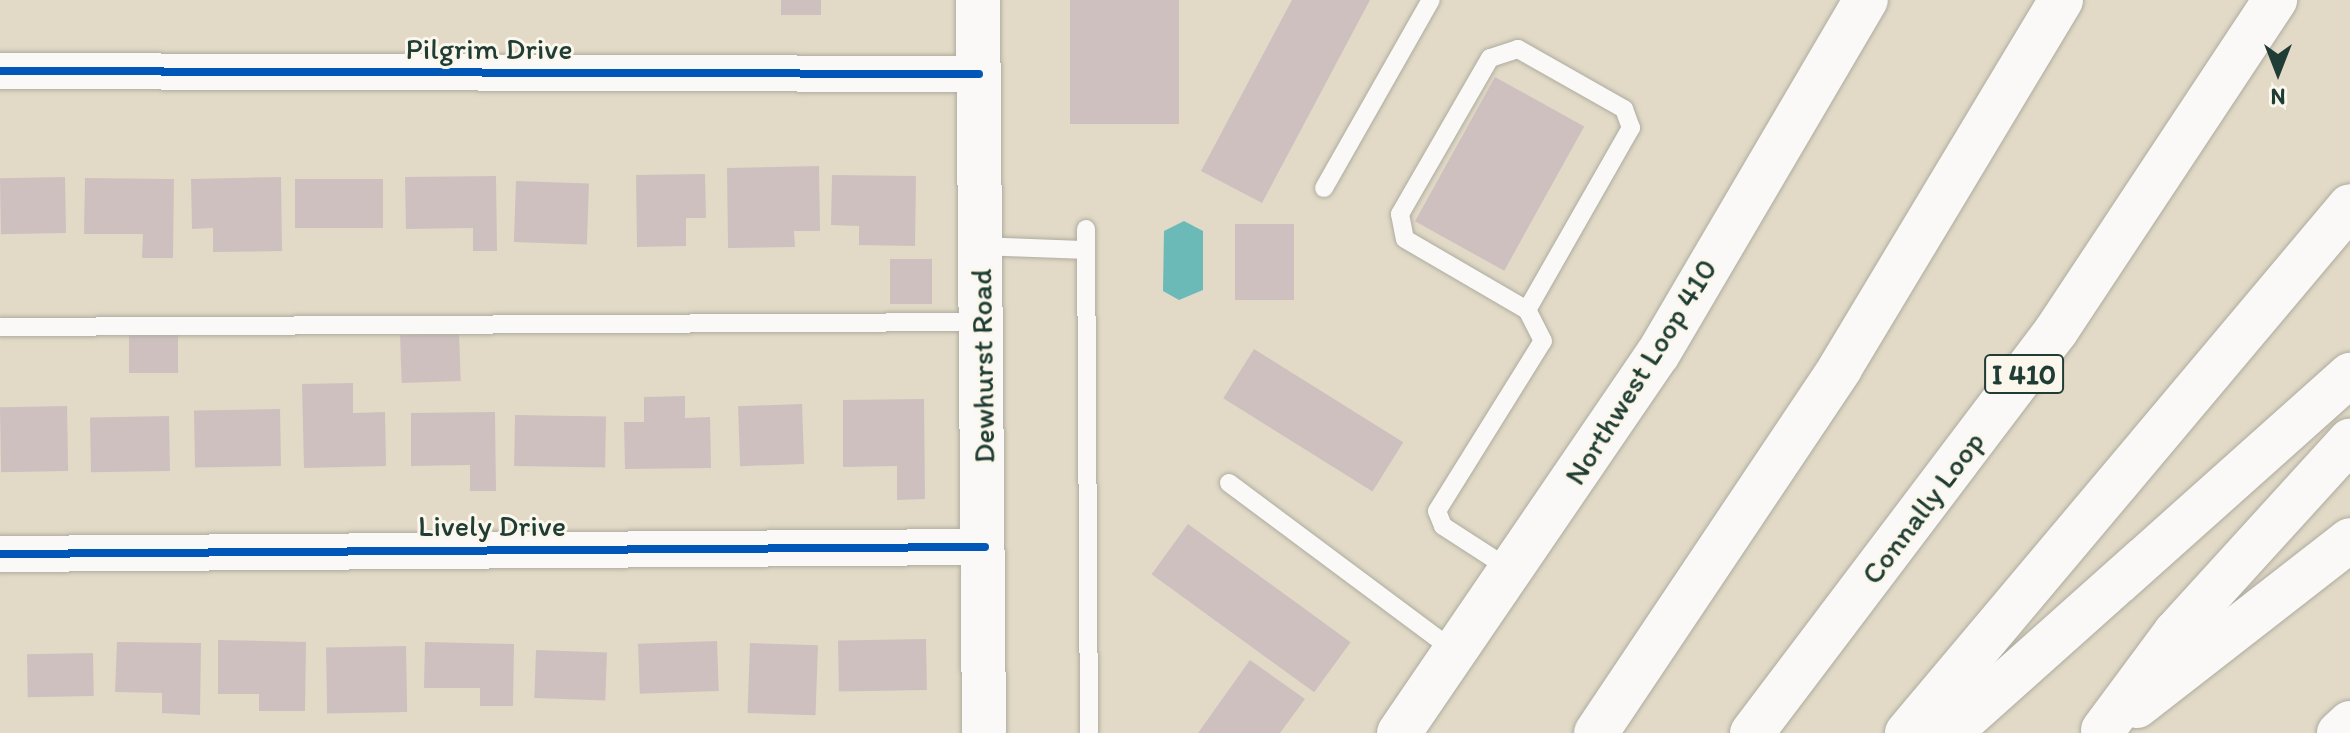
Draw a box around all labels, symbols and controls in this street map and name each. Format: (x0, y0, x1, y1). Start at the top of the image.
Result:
street label: Pilgrim Drive (405, 31, 573, 67)
north arrow (2238, 32, 2318, 112)
text: N (2271, 83, 2285, 110)
street label: Northwest Loop 410 (1557, 252, 1725, 492)
street label: Dewhurst Road (963, 269, 1003, 463)
road number: I 410 (1984, 350, 2064, 398)
street label: Connally Loop (1854, 425, 1992, 591)
street label: Lively Drive (418, 508, 566, 544)

